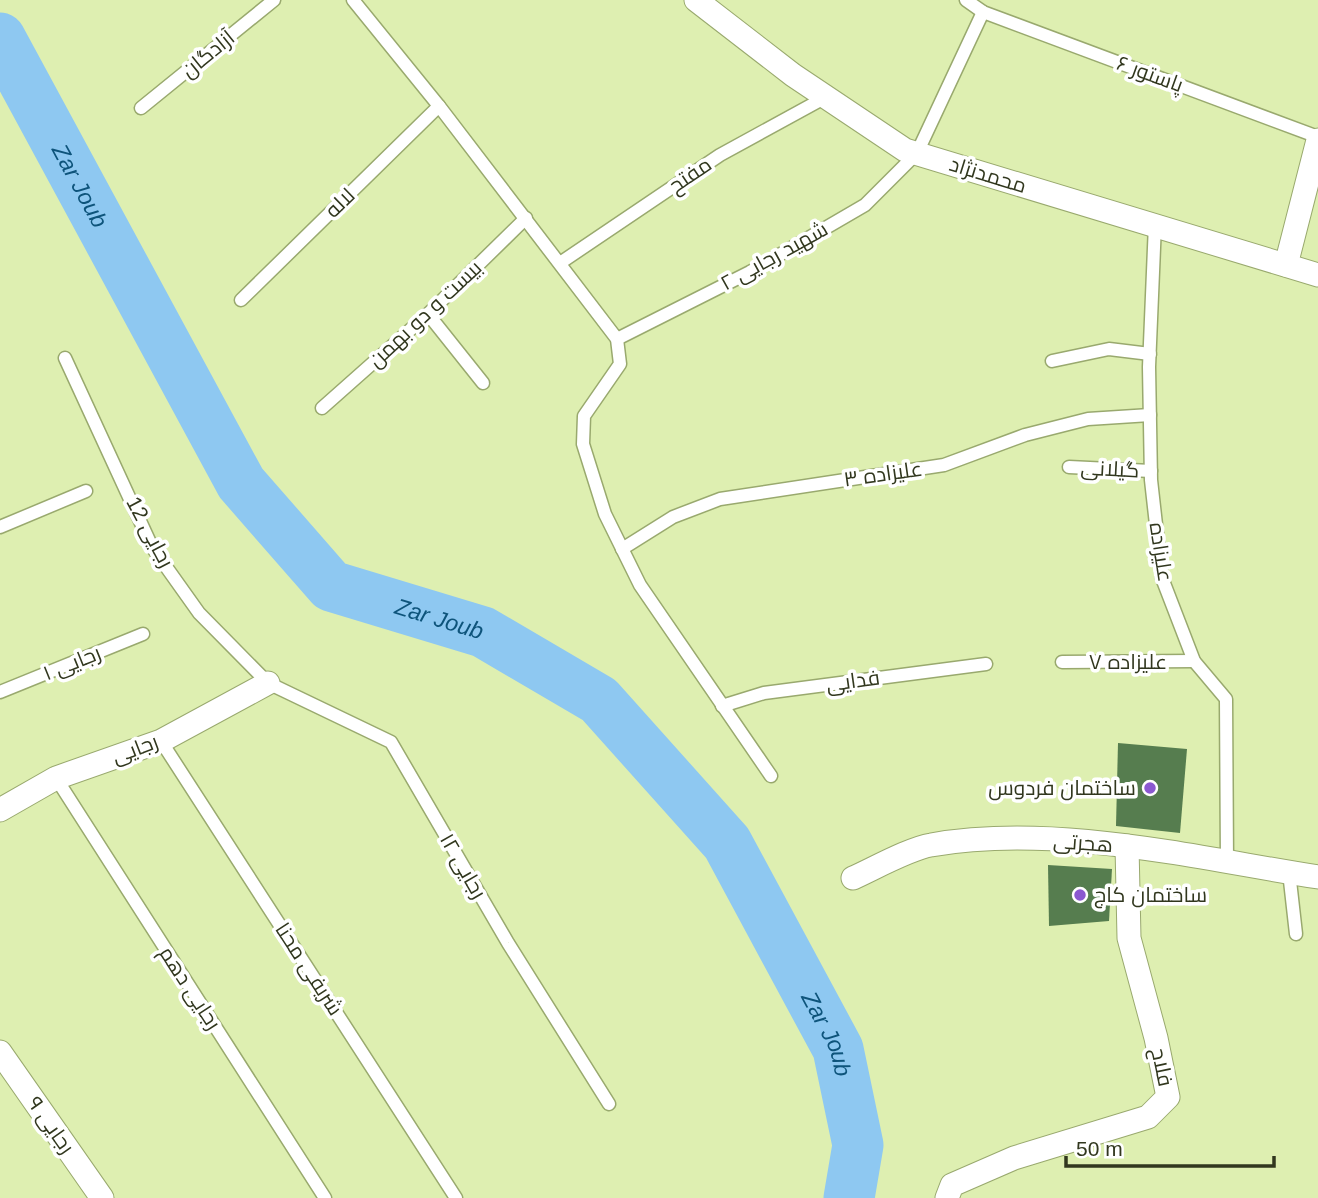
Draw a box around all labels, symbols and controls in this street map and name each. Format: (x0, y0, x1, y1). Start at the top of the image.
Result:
street label: آزادگان (177, 25, 240, 83)
street label: پاستور ۶ (1113, 51, 1187, 99)
water label: Zar Joub (46, 139, 113, 232)
street label: مفتح (664, 152, 717, 200)
street label: محمدنژاد (947, 152, 1029, 198)
street label: لاله (320, 183, 359, 222)
street label: شهید رجایی ۲ (716, 217, 832, 296)
street label: بیست و دو بهمن (363, 255, 487, 373)
street label: گیلانی (1080, 455, 1140, 484)
street label: علیزاده ۳ (842, 457, 924, 491)
street label: رجایی 12 (121, 492, 179, 572)
street label: علیزاده (1144, 521, 1178, 583)
water label: Zar Joub (391, 593, 487, 644)
street label: رجایی ۱ (40, 641, 105, 686)
street label: علیزاده ۷ (1089, 650, 1167, 674)
street label: فدایی (825, 665, 881, 698)
street label: رجایی (109, 729, 162, 770)
place label: ساختمان فردوس (988, 776, 1136, 801)
marker: ساختمان فردوس (1142, 780, 1158, 796)
street label: رجایی ۱۲ (434, 829, 491, 903)
street label: هجرتی (1052, 829, 1114, 858)
place label: ساختمان کاج (1094, 883, 1207, 909)
marker: ساختمان کاج (1072, 887, 1088, 903)
street label: شریفی محنا (269, 918, 348, 1020)
street label: رجایی دهم (153, 942, 226, 1035)
water label: Zar Joub (796, 986, 856, 1079)
street label: فلاح (1144, 1045, 1178, 1089)
street label: رجایی ۹ (22, 1092, 79, 1159)
scale bar (1066, 1124, 1274, 1168)
text: 50 m (1076, 1137, 1123, 1160)

